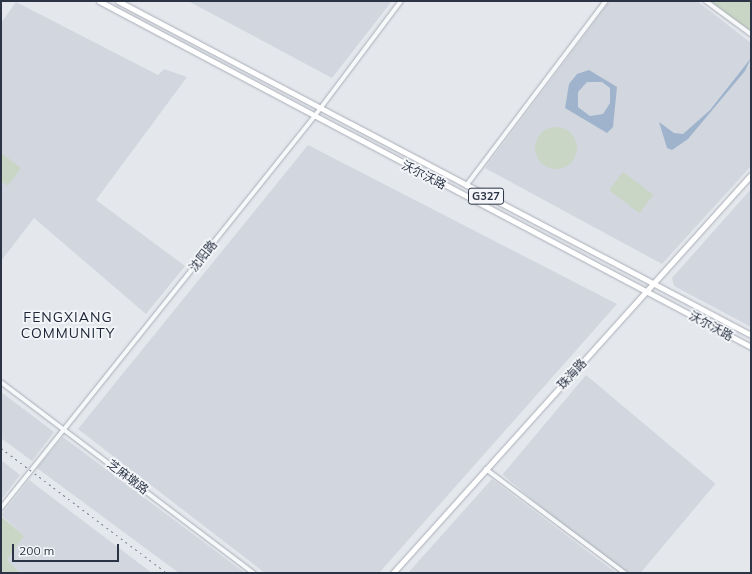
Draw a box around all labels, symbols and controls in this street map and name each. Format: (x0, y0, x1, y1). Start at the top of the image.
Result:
street label: 沃尔沃路 (399, 158, 449, 192)
road number: G327 (468, 187, 504, 205)
street label: 沈阳路 (186, 237, 220, 275)
street label: 沃尔沃路 (686, 308, 736, 344)
district label: FENGXIANG COMMUNITY (21, 309, 115, 342)
street label: 珠海路 (555, 356, 589, 392)
street label: 芝麻墩路 (104, 457, 152, 497)
scale bar (14, 536, 121, 562)
text: 200 m (19, 543, 54, 558)

